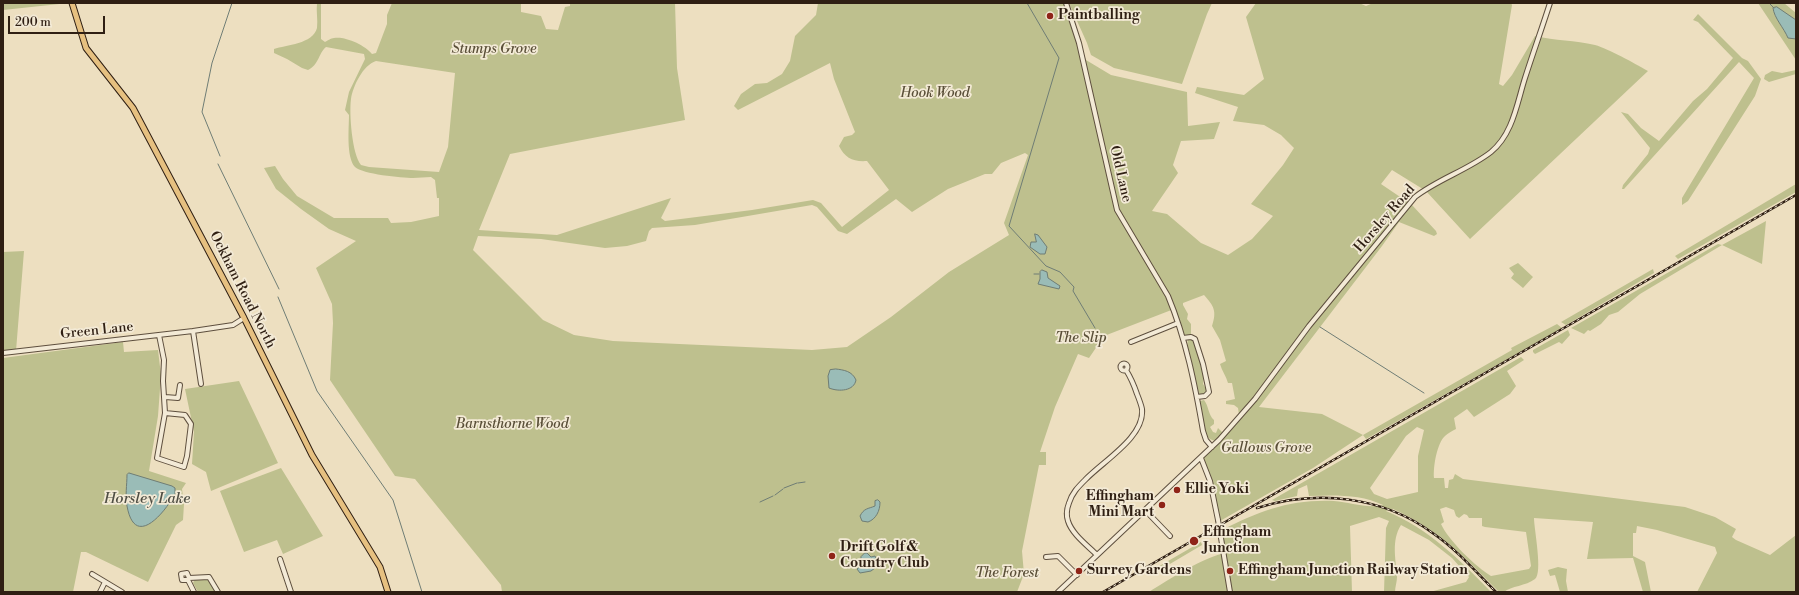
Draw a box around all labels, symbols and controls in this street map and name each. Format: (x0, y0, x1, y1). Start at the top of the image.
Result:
scale bar (10, 8, 107, 34)
place label: Paintballing (1058, 8, 1140, 24)
marker: Paintballing (1045, 11, 1055, 21)
text: 200 m (15, 15, 51, 30)
park label: Stumps Grove (451, 42, 537, 58)
park label: Hook Wood (900, 86, 970, 102)
street label: Old Lane (1105, 144, 1135, 204)
street label: Horsley Road (1351, 182, 1419, 256)
street label: Ockham Road North (205, 229, 279, 351)
street label: Green Lane (60, 319, 134, 343)
park label: The Slip (1055, 331, 1107, 347)
park label: Barnsthorne Wood (456, 417, 568, 433)
park label: Gallows Grove (1221, 441, 1311, 457)
place label: Ellie Yoki (1185, 482, 1249, 498)
marker: Ellie Yoki (1172, 485, 1182, 495)
place label: Effingham Mini Mart (1086, 489, 1154, 522)
water label: Horsley Lake (104, 490, 190, 508)
marker: Effingham Mini Mart (1157, 500, 1167, 510)
place label: Effingham Junction (1203, 525, 1271, 558)
marker: Effingham Junction (1188, 535, 1200, 547)
place label: Drift Golf & Country Club (840, 540, 929, 572)
marker: Drift Golf & Country Club (827, 551, 837, 561)
place label: Surrey Gardens (1087, 563, 1191, 579)
place label: Effingham Junction Railway Station (1238, 563, 1468, 579)
park label: The Forest (975, 566, 1039, 582)
marker: Surrey Gardens (1074, 566, 1084, 576)
marker: Effingham Junction Railway Station (1225, 566, 1235, 576)

